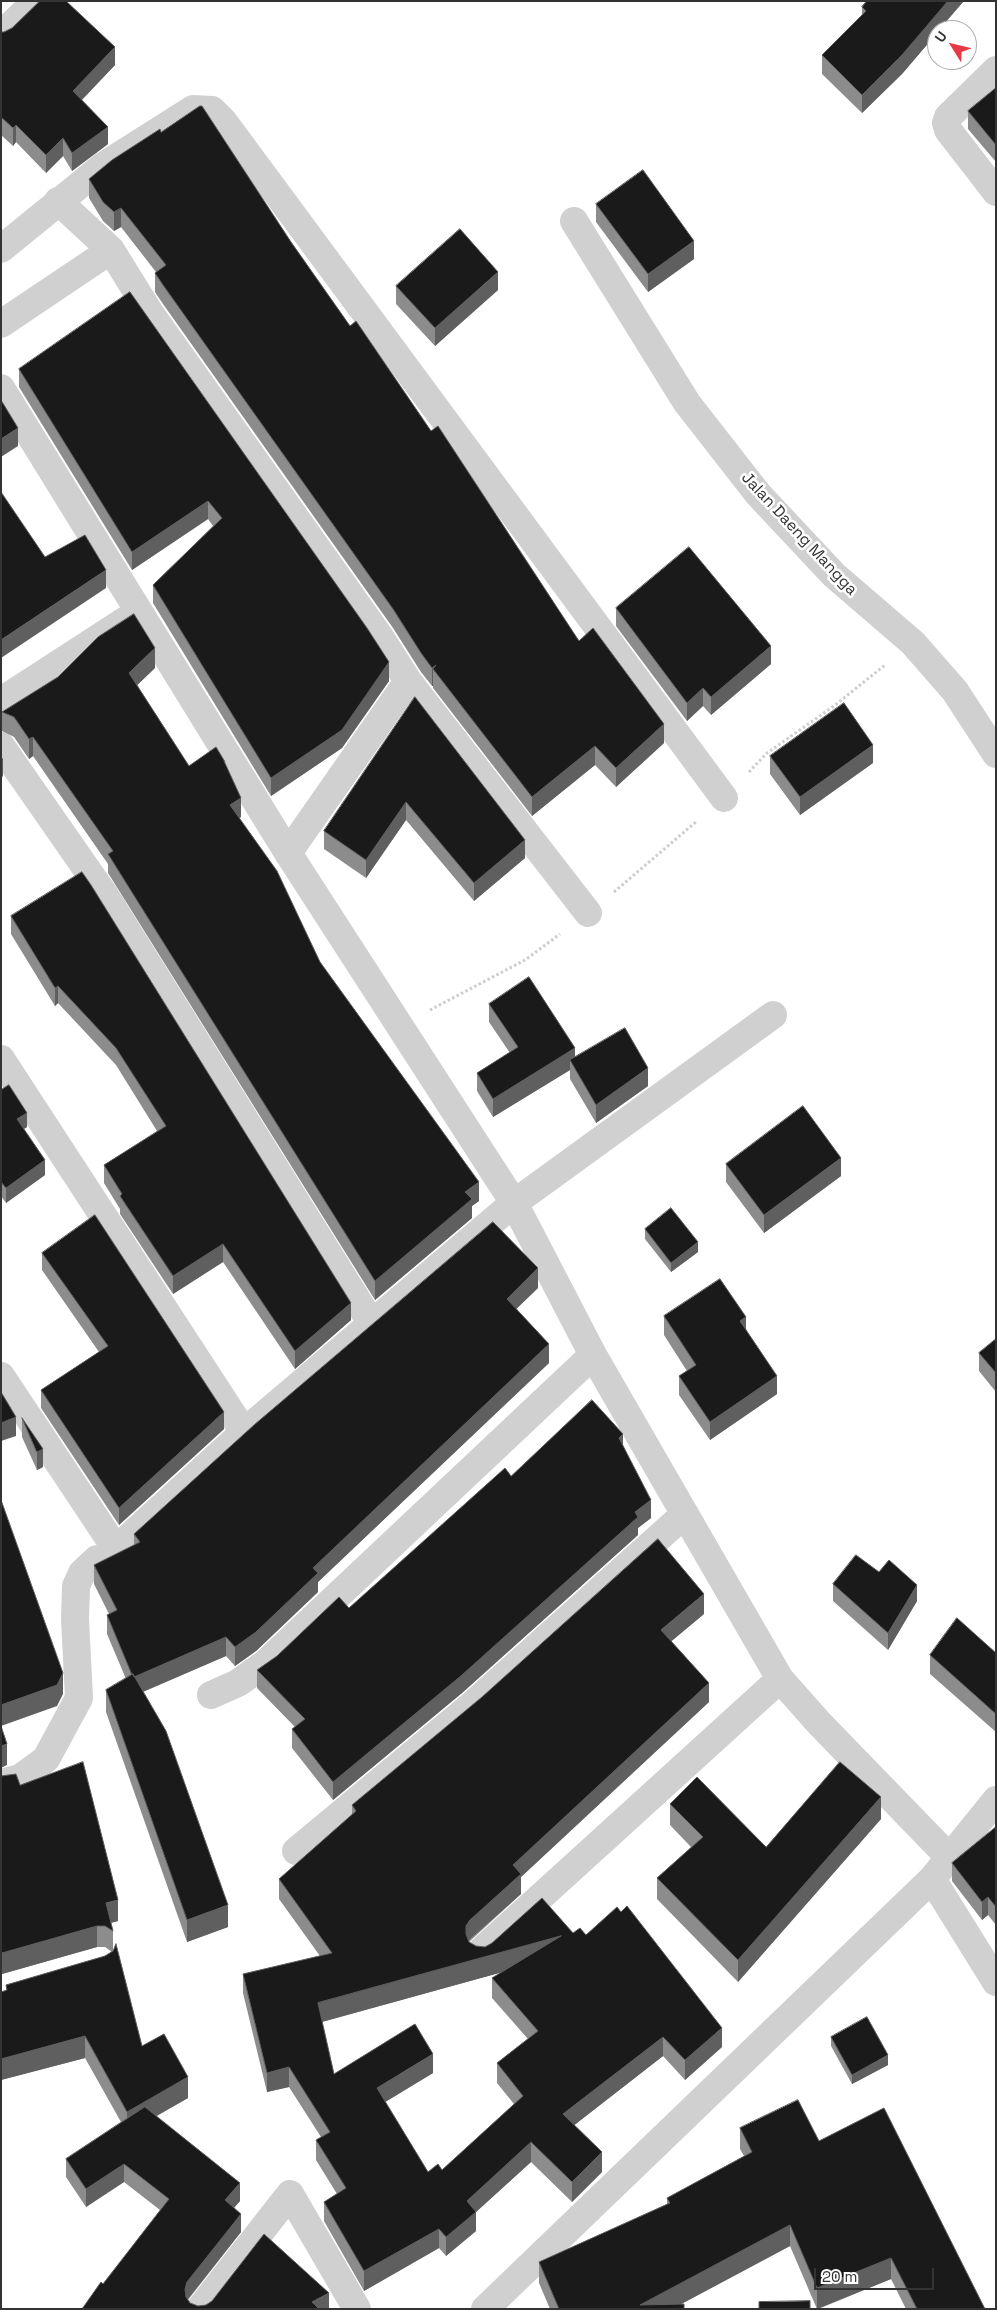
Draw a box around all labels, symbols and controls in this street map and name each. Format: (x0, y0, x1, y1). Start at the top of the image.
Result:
north arrow (927, 20, 977, 70)
text: U (931, 28, 951, 46)
street label: Jalan Daeng Mangga (737, 469, 861, 599)
scale bar (817, 2258, 937, 2290)
text: 20 m (822, 2267, 857, 2286)

